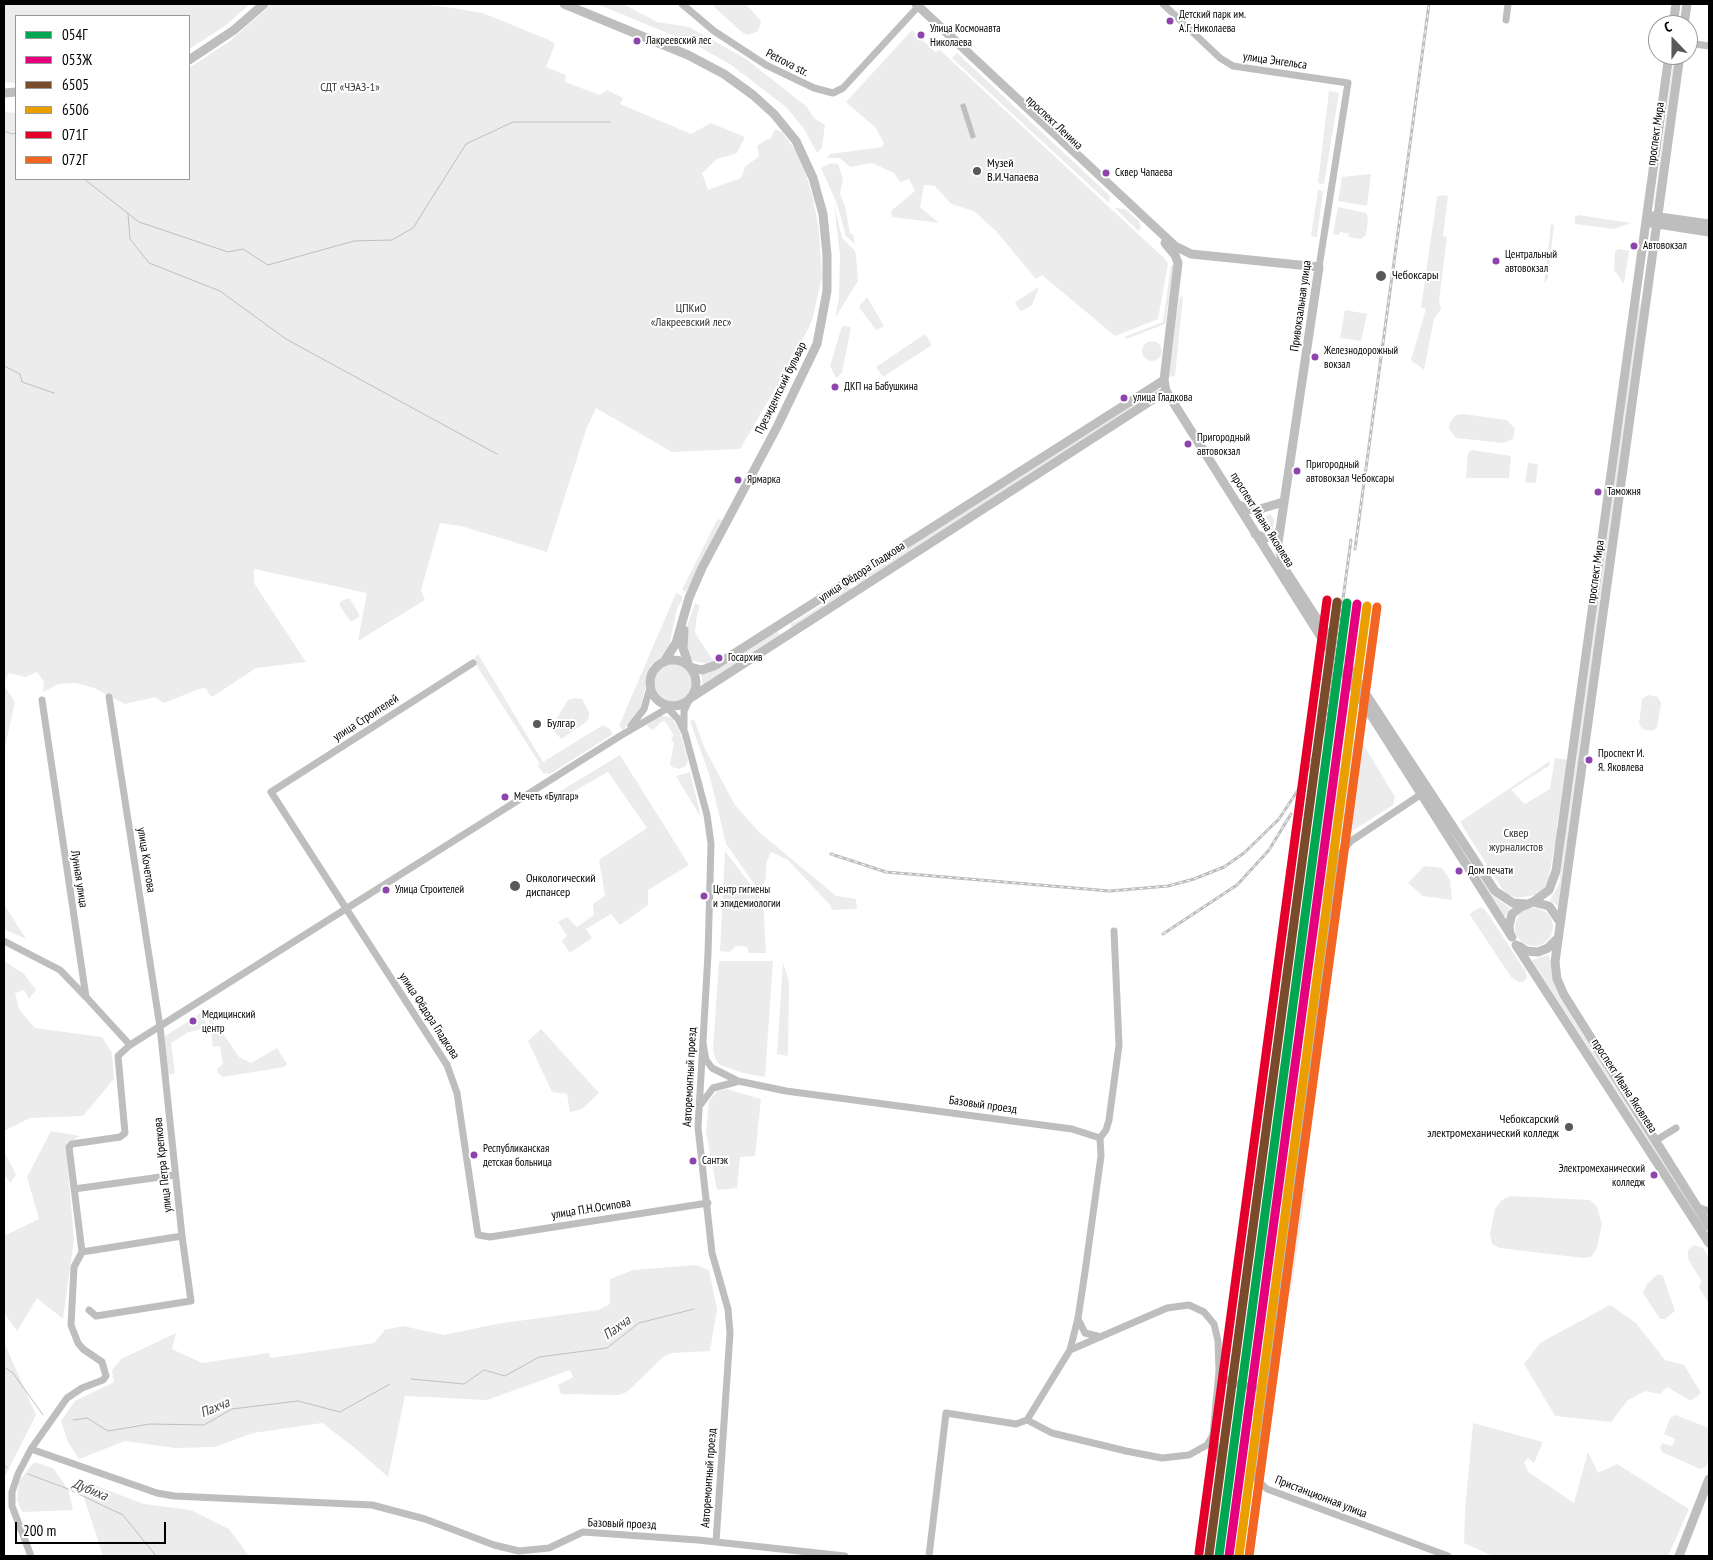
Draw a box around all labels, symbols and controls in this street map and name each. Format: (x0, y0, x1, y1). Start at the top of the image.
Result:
place label: Детский парк им. А.Г. Николаева (1179, 8, 1246, 34)
legend (15, 15, 190, 180)
north arrow (1648, 15, 1698, 65)
marker: Детский парк им. А.Г. Николаева (1165, 16, 1175, 26)
text: С (1661, 17, 1674, 37)
place label: Улица Космонавта Николаева (930, 22, 1001, 48)
text: 054Г (62, 25, 88, 44)
marker: Улица Космонавта Николаева (916, 30, 926, 40)
place label: Лакреевский лес (646, 34, 711, 48)
marker: Лакреевский лес (632, 36, 642, 46)
street label: Petrova str. (763, 46, 811, 80)
street label: улица Энгельса (1242, 49, 1308, 73)
text: 053Ж (62, 50, 92, 69)
text: 6505 (62, 75, 89, 94)
park label: СДТ «ЧЭАЗ-1» (320, 81, 380, 95)
street label: проспект Ленина (1023, 93, 1085, 153)
text: 6506 (62, 100, 89, 119)
street label: проспект Мира (1644, 101, 1668, 167)
text: 071Г (62, 125, 88, 144)
text: 072Г (62, 150, 88, 169)
place label: Музей В.И.Чапаева (987, 157, 1038, 185)
marker: Музей В.И.Чапаева (971, 165, 983, 177)
place label: Сквер Чапаева (1115, 166, 1173, 180)
marker: Сквер Чапаева (1101, 168, 1111, 178)
place label: Автовокзал (1643, 239, 1687, 253)
marker: Автовокзал (1629, 241, 1639, 251)
place label: Центральный автовокзал (1505, 248, 1557, 274)
marker: Центральный автовокзал (1491, 256, 1501, 266)
street label: Привокзальная улица (1287, 260, 1315, 352)
marker: Чебоксары (1374, 269, 1388, 283)
place label: Чебоксары (1392, 269, 1438, 283)
park label: ЦПКиО «Лакреевский лес» (651, 302, 731, 330)
street label: Президентский бульвар (752, 340, 810, 436)
place label: Железнодорожный вокзал (1324, 344, 1398, 370)
marker: Железнодорожный вокзал (1310, 352, 1320, 362)
place label: ДКП на Бабушкина (844, 380, 918, 394)
marker: ДКП на Бабушкина (830, 382, 840, 392)
place label: улица Гладкова (1133, 391, 1192, 405)
marker: улица Гладкова (1119, 393, 1129, 403)
place label: Пригородный автовокзал (1197, 431, 1250, 457)
marker: Пригородный автовокзал (1183, 439, 1193, 449)
place label: Пригородный автовокзал Чебоксары (1306, 458, 1394, 484)
marker: Пригородный автовокзал Чебоксары (1292, 466, 1302, 476)
street label: проспект Ивана Яковлева (1227, 470, 1297, 570)
place label: Ярмарка (747, 473, 780, 487)
marker: Ярмарка (733, 475, 743, 485)
place label: Таможня (1607, 485, 1641, 499)
marker: Таможня (1593, 487, 1603, 497)
street label: улица Фёдора Гладкова (816, 539, 908, 605)
street label: проспект Мира (1584, 539, 1608, 605)
place label: Госархив (728, 651, 762, 665)
marker: Госархив (714, 653, 724, 663)
street label: улица Строителей (331, 692, 401, 744)
place label: Булгар (547, 717, 575, 731)
marker: Булгар (531, 718, 543, 730)
place label: Проспект И. Я. Яковлева (1598, 747, 1645, 773)
marker: Проспект И. Я. Яковлева (1584, 755, 1594, 765)
place label: Мечеть «Булгар» (514, 790, 579, 804)
marker: Мечеть «Булгар» (500, 792, 510, 802)
street label: улица Кочетова (134, 826, 158, 894)
park label: Сквер журналистов (1489, 827, 1543, 855)
street label: Лунная улица (67, 849, 91, 909)
place label: Дом печати (1468, 864, 1513, 878)
marker: Дом печати (1454, 866, 1464, 876)
place label: Онкологический диспансер (526, 872, 595, 900)
marker: Онкологический диспансер (508, 879, 522, 893)
place label: Улица Строителей (395, 883, 464, 897)
place label: Центр гигиены и эпидемиологии (713, 883, 781, 909)
marker: Улица Строителей (381, 885, 391, 895)
marker: Центр гигиены и эпидемиологии (699, 891, 709, 901)
street label: улица Фёдора Гладкова (396, 970, 462, 1062)
place label: Медицинский центр (202, 1008, 255, 1034)
marker: Медицинский центр (188, 1016, 198, 1026)
street label: Авторемонтный проезд (680, 1027, 700, 1127)
street label: проспект Ивана Яковлева (1588, 1036, 1660, 1136)
street label: Базовый проезд (948, 1093, 1018, 1117)
place label: Чебоксарский электромеханический колледж (1427, 1113, 1559, 1141)
street label: улица Петра Крепкова (151, 1117, 175, 1213)
marker: Чебоксарский электромеханический колледж (1563, 1121, 1575, 1133)
place label: Республиканская детская больница (483, 1142, 552, 1168)
marker: Республиканская детская больница (469, 1150, 479, 1160)
place label: Сантэк (702, 1154, 728, 1168)
marker: Сантэк (688, 1156, 698, 1166)
place label: Электромеханический колледж (1559, 1162, 1645, 1188)
marker: Электромеханический колледж (1649, 1170, 1659, 1180)
street label: улица П.Н.Осипова (550, 1196, 632, 1222)
water label: Пахча (600, 1312, 634, 1344)
water label: Пахча (198, 1394, 232, 1422)
street label: Авторемонтный проезд (698, 1428, 720, 1528)
street label: Пристанционная улица (1273, 1473, 1369, 1521)
water label: Дубиха (70, 1475, 110, 1505)
scale bar (18, 1512, 169, 1544)
street label: Базовый проезд (587, 1516, 657, 1532)
text: 200 m (23, 1521, 56, 1540)

